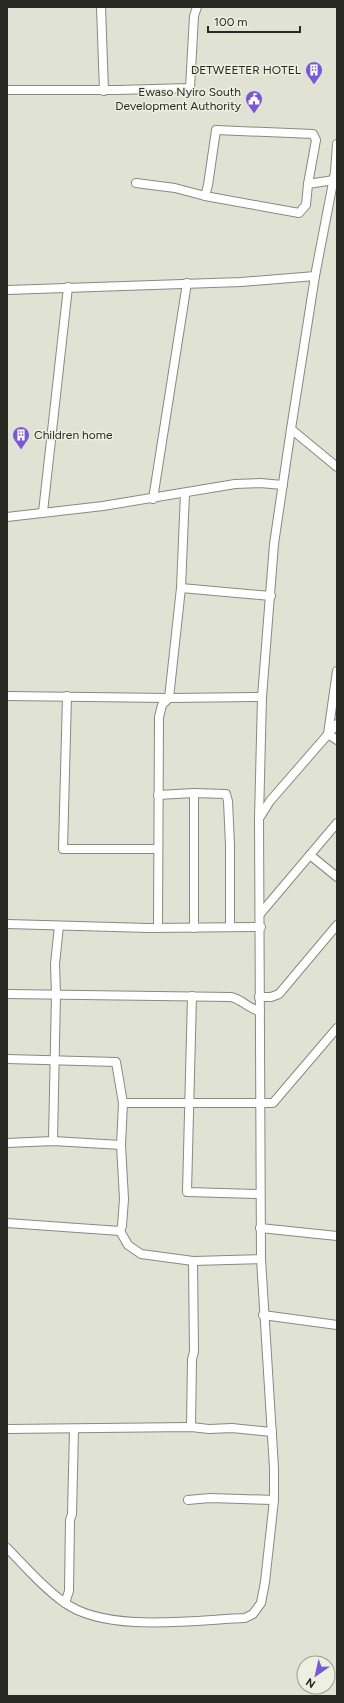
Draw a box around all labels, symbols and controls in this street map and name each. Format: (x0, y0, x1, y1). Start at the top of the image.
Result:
scale bar (208, 8, 300, 34)
text: 100 m (214, 15, 248, 29)
building icon: DETWEETER HOTEL (304, 60, 324, 85)
place label: DETWEETER HOTEL (191, 63, 302, 77)
place label: Ewaso Nyiro South Development Authority (115, 85, 242, 113)
public building icon: Ewaso Nyiro South Development Authority (244, 89, 264, 114)
building icon: Children home (11, 425, 31, 450)
place label: Children home (34, 428, 113, 442)
north arrow (296, 1655, 336, 1695)
text: N (304, 1675, 318, 1691)

